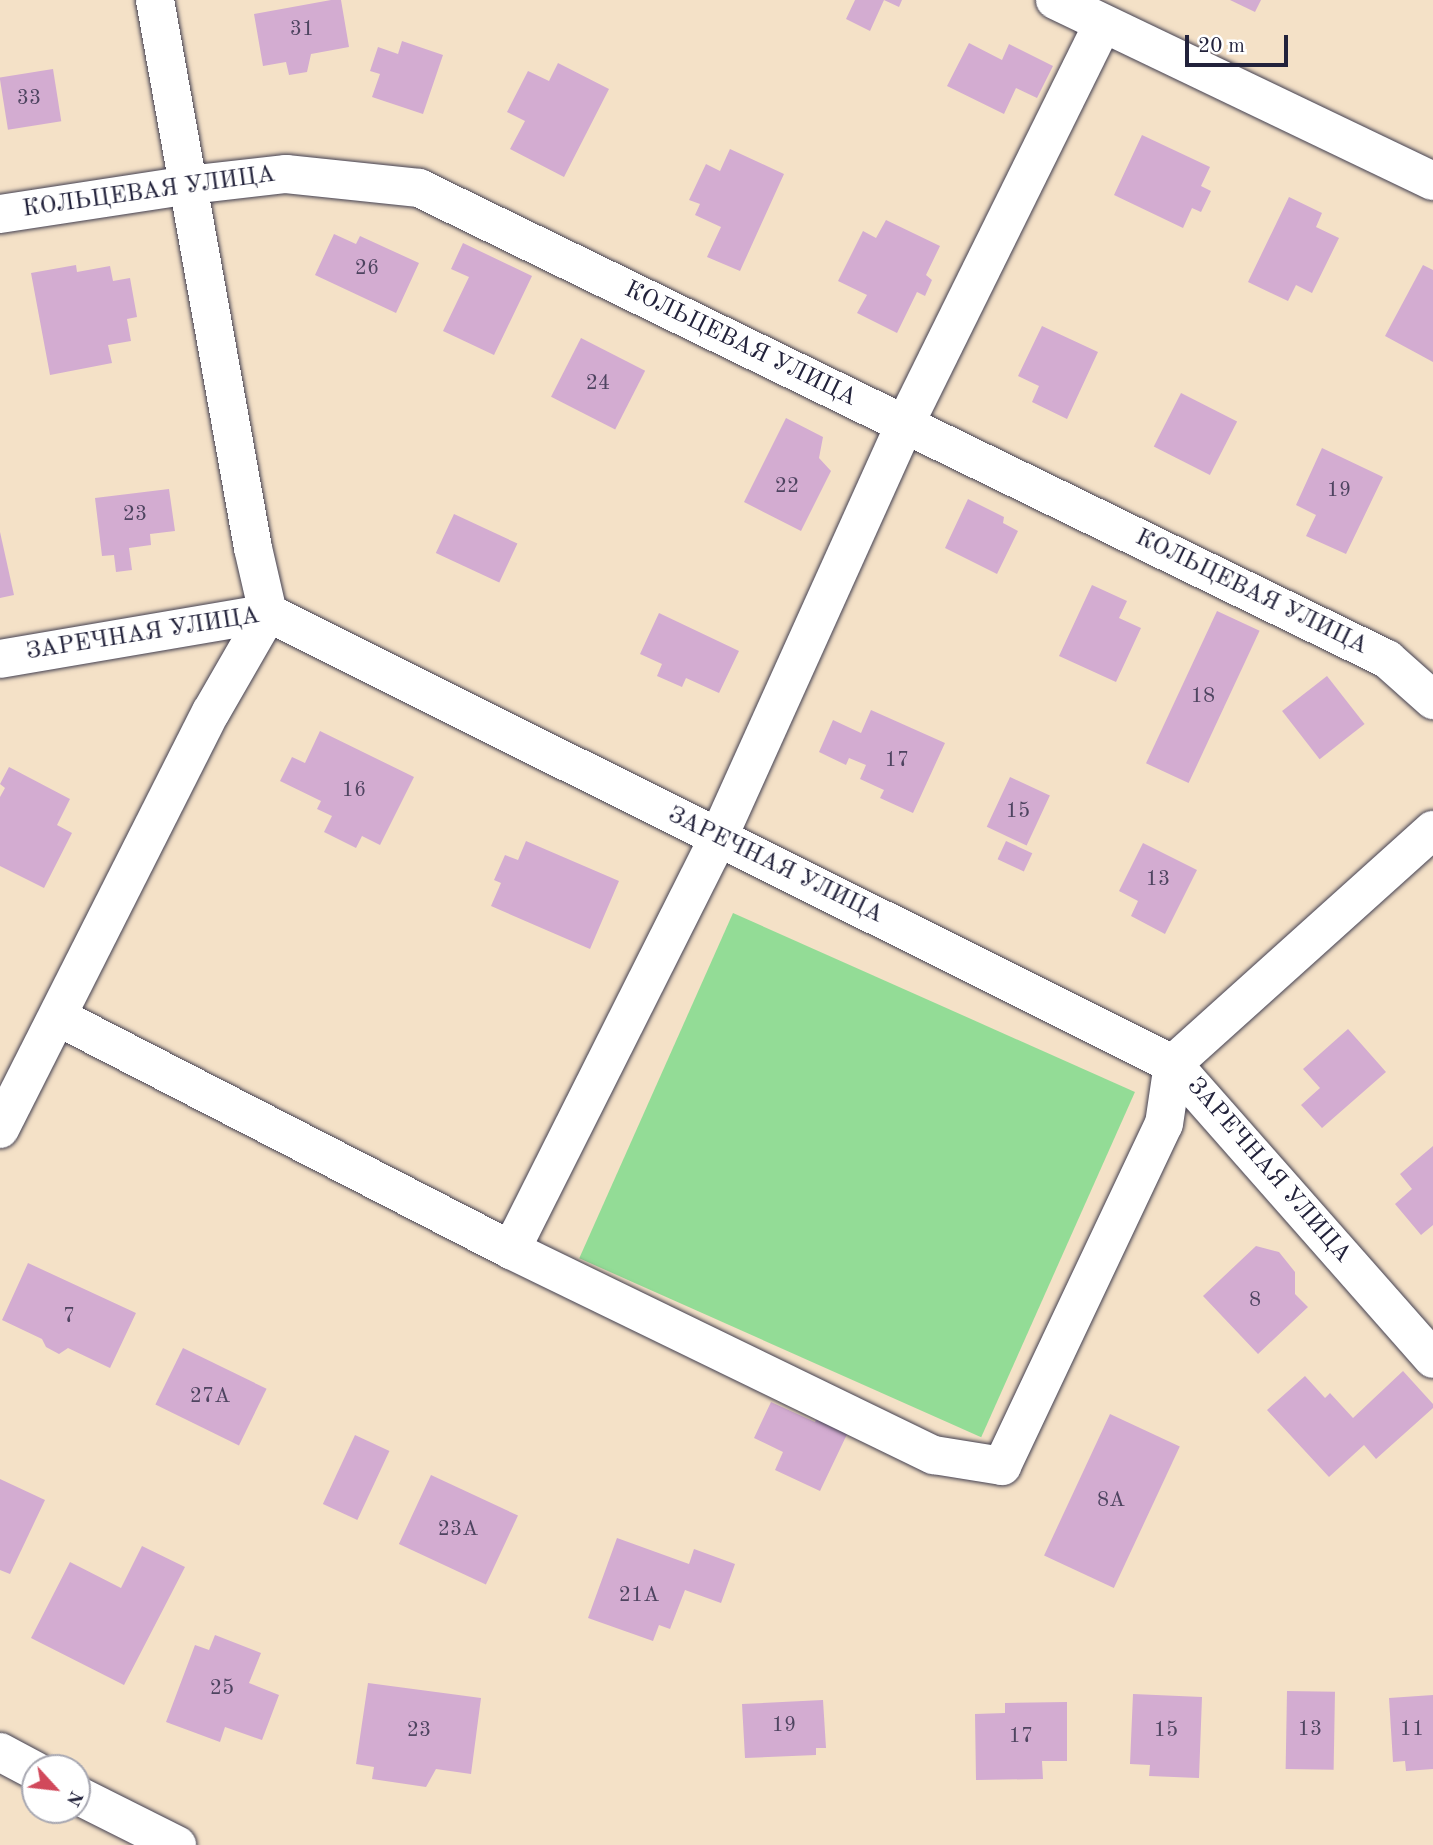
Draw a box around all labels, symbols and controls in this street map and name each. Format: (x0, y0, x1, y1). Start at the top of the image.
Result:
house number: 31 (290, 17, 314, 43)
scale bar (1188, 21, 1291, 65)
text: 20 m (1198, 36, 1245, 57)
house number: 33 (17, 86, 41, 112)
street label: КОЛЬЦЕВАЯ УЛИЦА (21, 161, 277, 225)
house number: 26 (355, 256, 379, 282)
street label: КОЛЬЦЕВАЯ УЛИЦА (619, 276, 861, 414)
house number: 24 (586, 371, 610, 397)
house number: 22 (775, 474, 799, 500)
house number: 19 (1327, 478, 1351, 504)
house number: 23 (123, 502, 147, 528)
street label: КОЛЬЦЕВАЯ УЛИЦА (1130, 524, 1372, 662)
street label: ЗАРЕЧНАЯ УЛИЦА (24, 602, 262, 668)
house number: 18 (1191, 684, 1215, 710)
house number: 17 (885, 748, 909, 774)
house number: 16 (342, 778, 366, 804)
house number: 15 (1006, 799, 1030, 825)
street label: ЗАРЕЧНАЯ УЛИЦА (663, 801, 887, 931)
house number: 13 (1146, 867, 1170, 893)
street label: ЗАРЕЧНАЯ УЛИЦА (1180, 1073, 1356, 1269)
house number: 8 (1249, 1288, 1261, 1314)
house number: 7 (63, 1304, 75, 1330)
house number: 27А (190, 1384, 230, 1410)
house number: 8А (1097, 1488, 1125, 1514)
house number: 23А (438, 1517, 478, 1543)
house number: 21А (619, 1583, 659, 1609)
house number: 25 (210, 1676, 234, 1702)
house number: 19 (772, 1713, 796, 1739)
house number: 13 (1298, 1717, 1322, 1743)
house number: 11 (1400, 1717, 1424, 1743)
house number: 23 (407, 1718, 431, 1744)
house number: 15 (1154, 1718, 1178, 1744)
house number: 17 (1009, 1724, 1033, 1750)
north arrow (21, 1754, 91, 1824)
text: N (62, 1787, 85, 1809)

